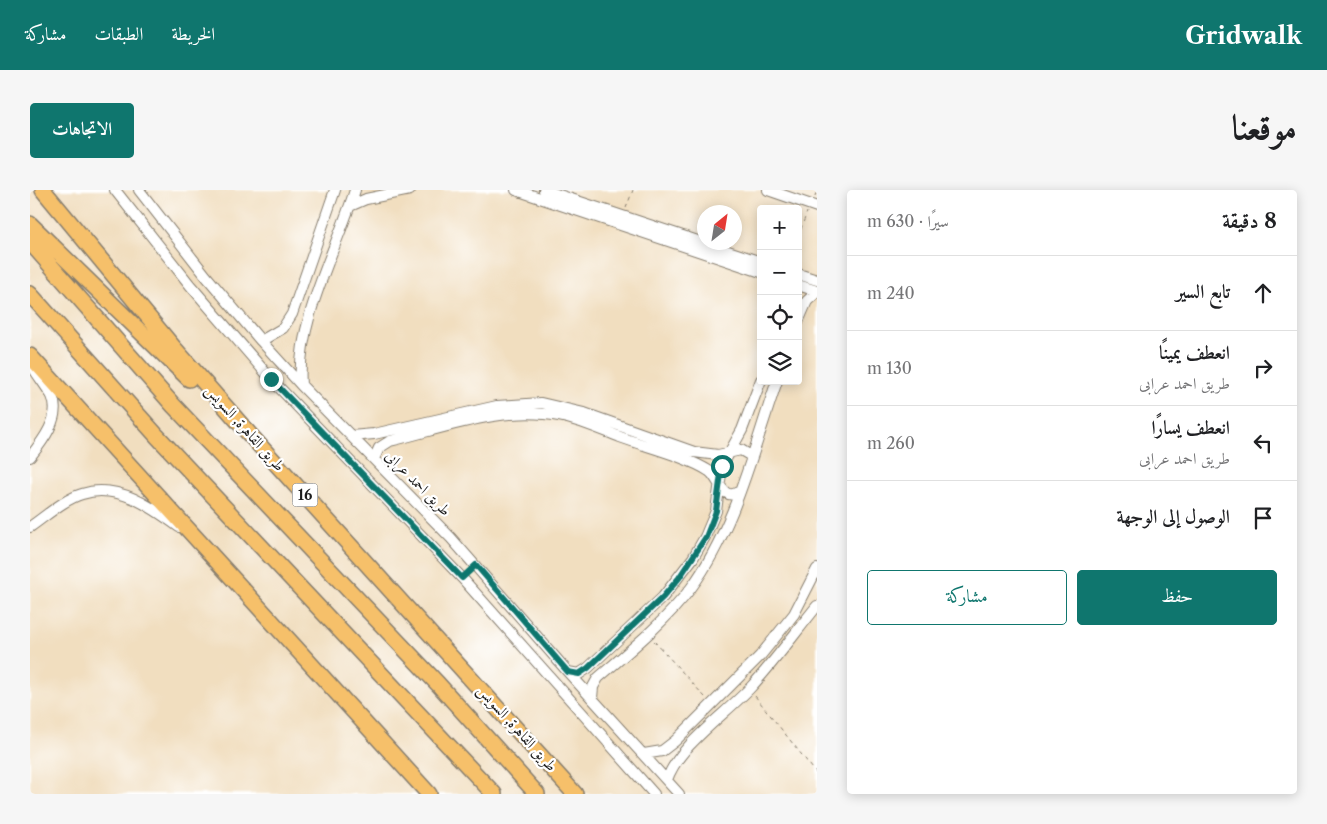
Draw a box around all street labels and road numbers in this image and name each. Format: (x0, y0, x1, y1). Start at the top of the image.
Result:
street label: طريق القاهرة, السويس (201, 380, 289, 476)
street label: طريق احمد عرابى (380, 446, 455, 521)
road number: 16 (292, 484, 318, 506)
street label: طريق القاهرة, السويس (473, 680, 561, 776)

